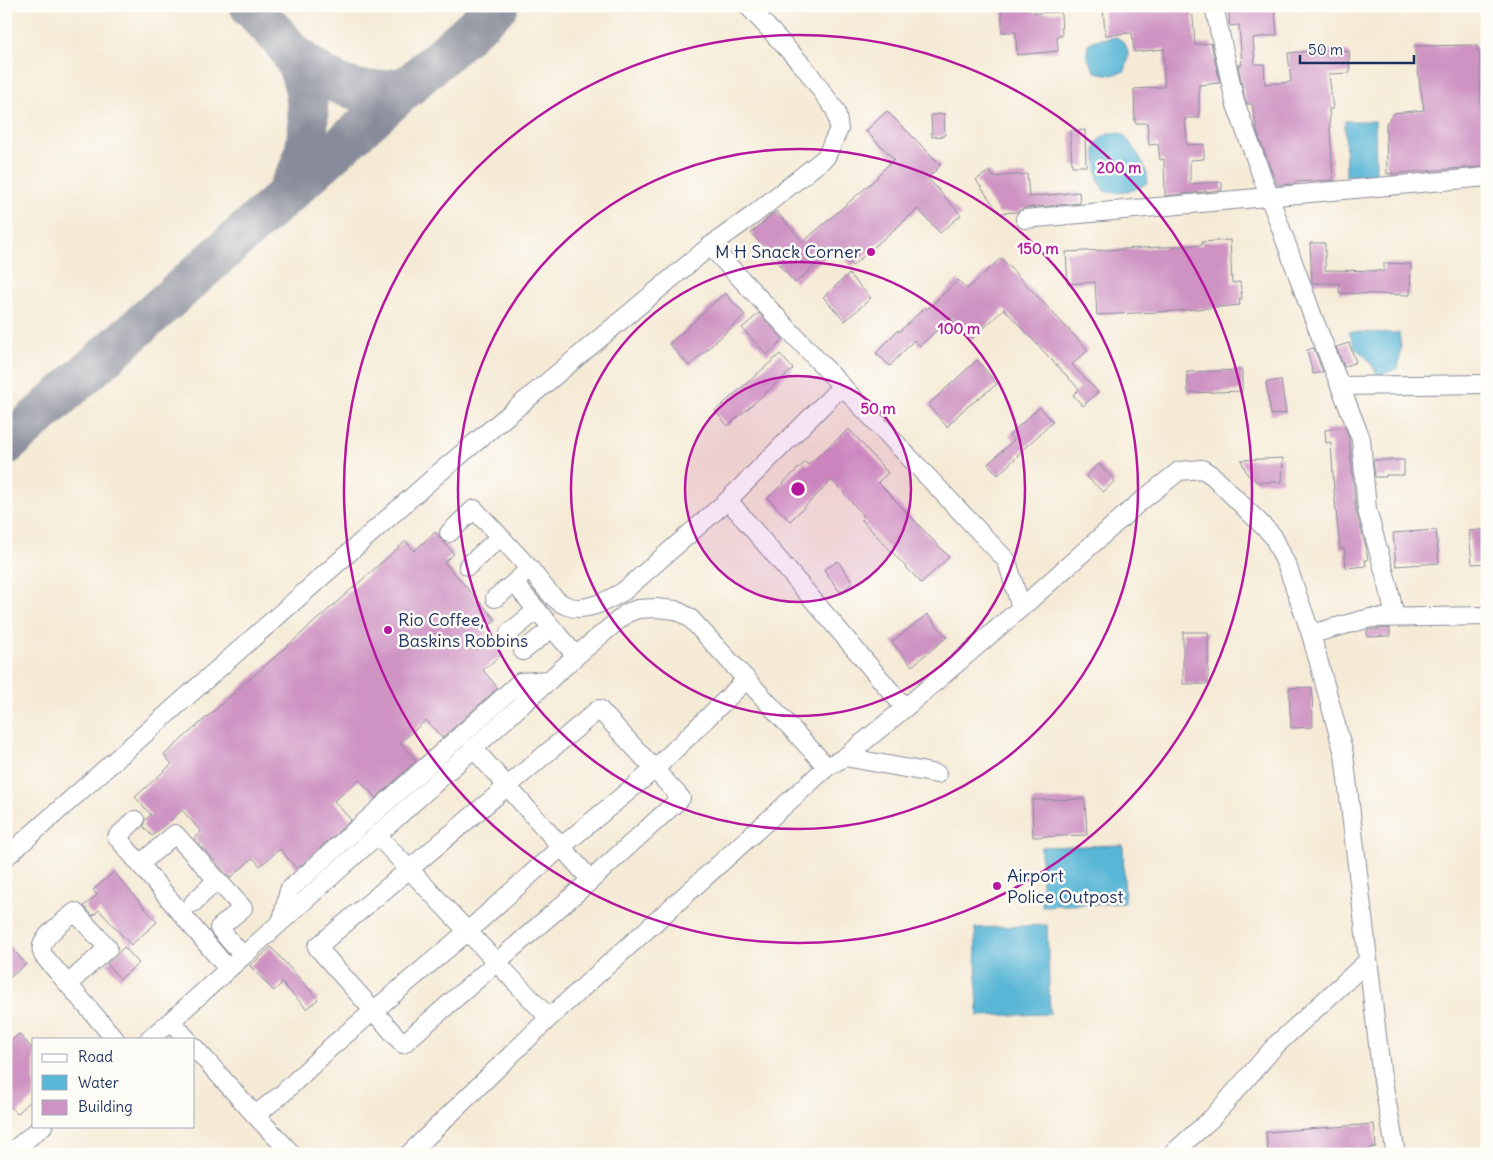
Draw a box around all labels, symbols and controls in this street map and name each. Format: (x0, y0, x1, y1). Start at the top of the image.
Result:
scale bar (1300, 32, 1414, 64)
text: 50 m (1308, 40, 1343, 59)
text: 200 m (1097, 158, 1141, 177)
text: 150 m (1017, 239, 1059, 258)
place label: M H Snack Corner (715, 240, 862, 263)
marker: M H Snack Corner (865, 246, 877, 258)
text: 100 m (938, 319, 980, 338)
text: 50 m (860, 399, 896, 418)
centre of rings (789, 480, 807, 498)
place label: Rio Coffee, Baskins Robbins (398, 608, 528, 652)
marker: Rio Coffee, Baskins Robbins (382, 624, 394, 636)
place label: Airport Police Outpost (1007, 864, 1124, 908)
marker: Airport Police Outpost (991, 880, 1003, 892)
legend (32, 1038, 195, 1128)
text: Road (78, 1047, 113, 1066)
text: Water (78, 1073, 119, 1092)
text: Building (78, 1097, 133, 1116)

